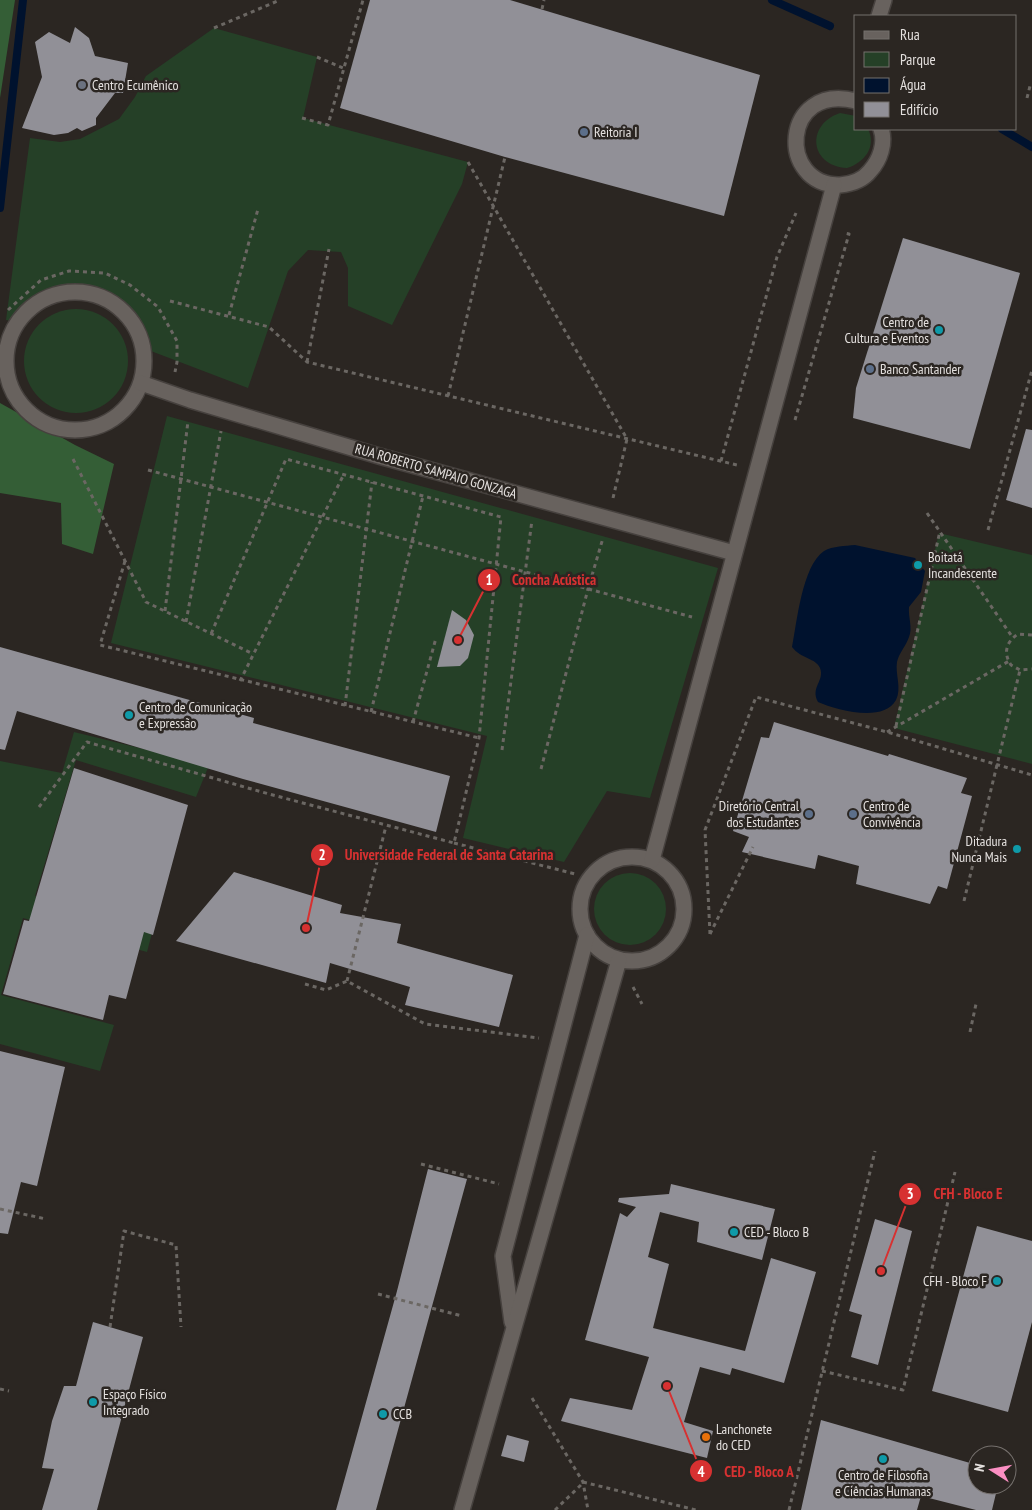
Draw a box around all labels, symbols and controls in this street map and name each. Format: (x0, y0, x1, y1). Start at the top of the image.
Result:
legend (854, 15, 1017, 130)
text: Rua (900, 25, 920, 44)
text: Parque (900, 50, 936, 69)
text: Água (900, 75, 926, 94)
place label: Centro Ecumênico (92, 76, 179, 94)
marker: Centro Ecumênico (76, 79, 88, 91)
text: Edifício (900, 100, 938, 119)
place label: Reitoria I (594, 123, 637, 141)
marker: Reitoria I (578, 126, 590, 138)
place label: Centro de Cultura e Eventos (844, 313, 929, 347)
marker: Centro de Cultura e Eventos (933, 324, 945, 336)
place label: Banco Santander (880, 360, 961, 378)
marker: Banco Santander (864, 363, 876, 375)
street label: RUA ROBERTO SAMPAIO GONZAGA (353, 439, 519, 503)
place label: Boitatá Incandescente (928, 548, 997, 582)
marker: Boitatá Incandescente (912, 559, 924, 571)
callout: Concha Acústica (476, 565, 606, 595)
text: 1 (485, 570, 493, 589)
text: Concha Acústica (512, 570, 596, 589)
place label: Centro de Comunicação e Expressão (139, 698, 252, 732)
marker: Centro de Comunicação e Expressão (123, 709, 135, 721)
place label: Diretório Central dos Estudantes (719, 797, 800, 831)
place label: Centro de Convivência (863, 797, 921, 831)
marker: Diretório Central dos Estudantes (803, 808, 815, 820)
marker: Centro de Convivência (847, 808, 859, 820)
place label: Ditadura Nunca Mais (951, 832, 1007, 866)
callout: Universidade Federal de Santa Catarina (310, 840, 563, 870)
marker: Ditadura Nunca Mais (1011, 843, 1023, 855)
text: 2 (318, 845, 326, 864)
text: Universidade Federal de Santa Catarina (345, 845, 553, 864)
callout: CFH - Bloco E (898, 1179, 1013, 1209)
text: 3 (906, 1184, 914, 1203)
text: CFH - Bloco E (933, 1184, 1003, 1203)
place label: CED - Bloco B (744, 1223, 809, 1241)
marker: CED - Bloco B (728, 1226, 740, 1238)
place label: CFH - Bloco F (923, 1272, 987, 1290)
marker: CFH - Bloco F (991, 1275, 1003, 1287)
place label: Espaço Físico Integrado (103, 1385, 167, 1419)
marker: Espaço Físico Integrado (87, 1396, 99, 1408)
place label: CCB (393, 1405, 412, 1423)
marker: CCB (377, 1408, 389, 1420)
place label: Lanchonete do CED (716, 1420, 772, 1454)
marker: Lanchonete do CED (700, 1431, 712, 1443)
north arrow (967, 1445, 1017, 1495)
marker: Centro de Filosofia e Ciências Humanas (877, 1453, 889, 1465)
callout: CED - Bloco A (688, 1456, 805, 1486)
text: 4 (697, 1462, 705, 1481)
text: CED - Bloco A (724, 1462, 794, 1481)
text: N (970, 1462, 989, 1473)
place label: Centro de Filosofia e Ciências Humanas (835, 1466, 931, 1500)

